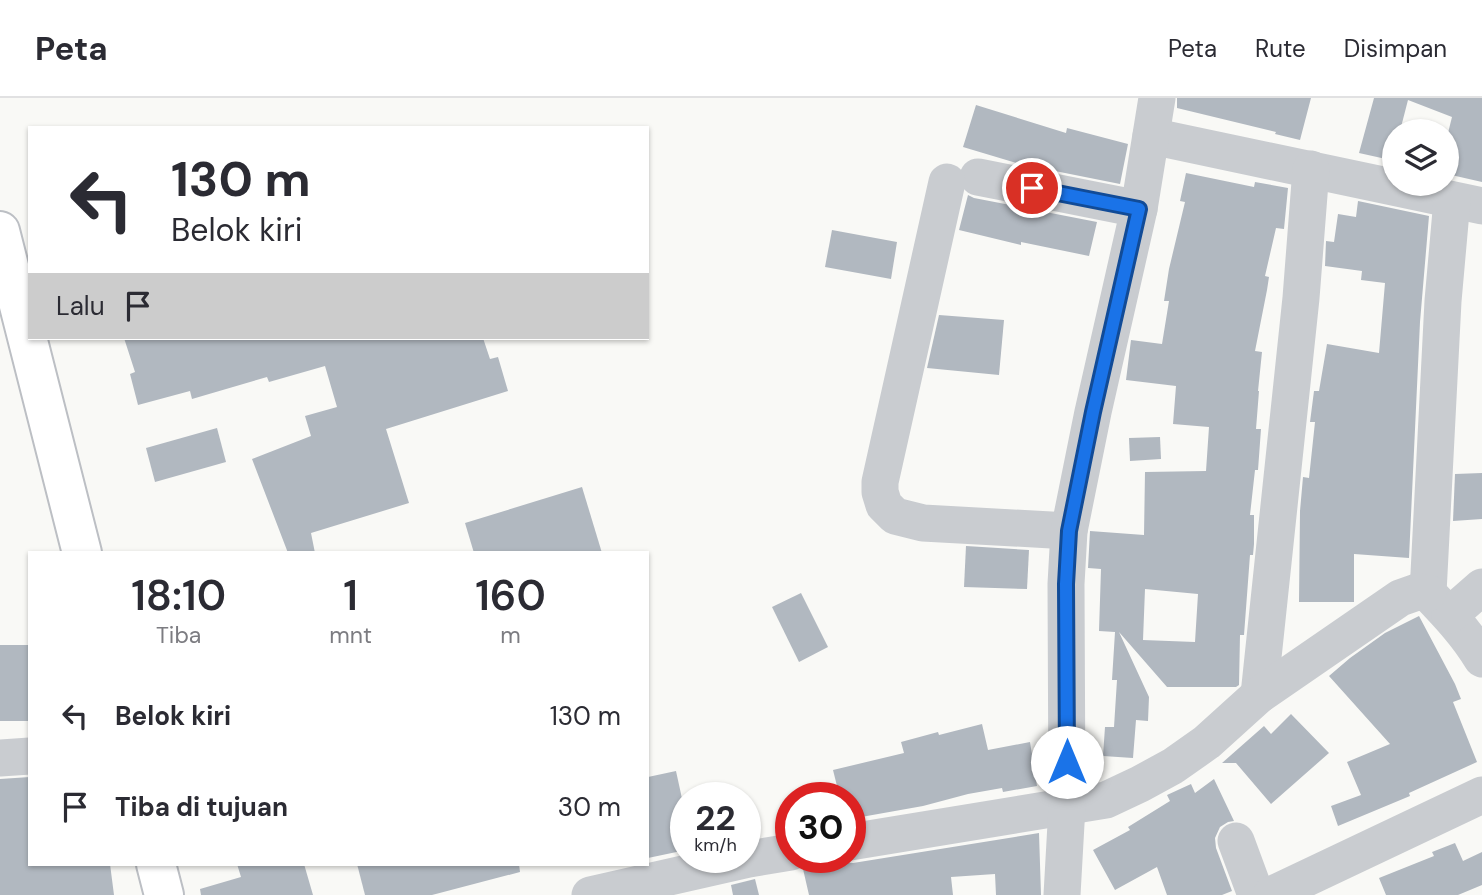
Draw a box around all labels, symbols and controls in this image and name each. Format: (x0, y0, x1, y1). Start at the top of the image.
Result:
text: Peta (35, 27, 108, 70)
text: Peta (1168, 33, 1217, 64)
text: Rute (1255, 33, 1306, 64)
text: Disimpan (1344, 33, 1447, 64)
map controls (1382, 119, 1459, 196)
button: layers (1382, 119, 1459, 196)
text: 130 m (171, 147, 311, 211)
icon: left (56, 154, 147, 245)
pin (1002, 158, 1062, 218)
icon: arrive (1013, 169, 1051, 207)
text: Belok kiri (171, 209, 303, 251)
icon: arrive (119, 287, 157, 325)
text: Lalu (56, 289, 105, 323)
text: 18:10 (131, 568, 226, 623)
text: 1 (343, 568, 358, 623)
text: 160 (475, 568, 546, 623)
text: Tiba (156, 620, 201, 650)
text: mnt (329, 620, 372, 650)
text: m (500, 620, 521, 650)
icon: left (56, 697, 94, 735)
text: Belok kiri (115, 699, 231, 733)
text: 130 m (550, 699, 621, 733)
position arrow (1030, 725, 1104, 799)
speed limit sign: 30 (775, 782, 866, 873)
icon: arrive (56, 788, 94, 826)
text: Tiba di tujuan (115, 790, 288, 824)
text: 30 m (558, 790, 621, 824)
text: 22 (695, 795, 736, 841)
text: km/h (694, 833, 737, 857)

